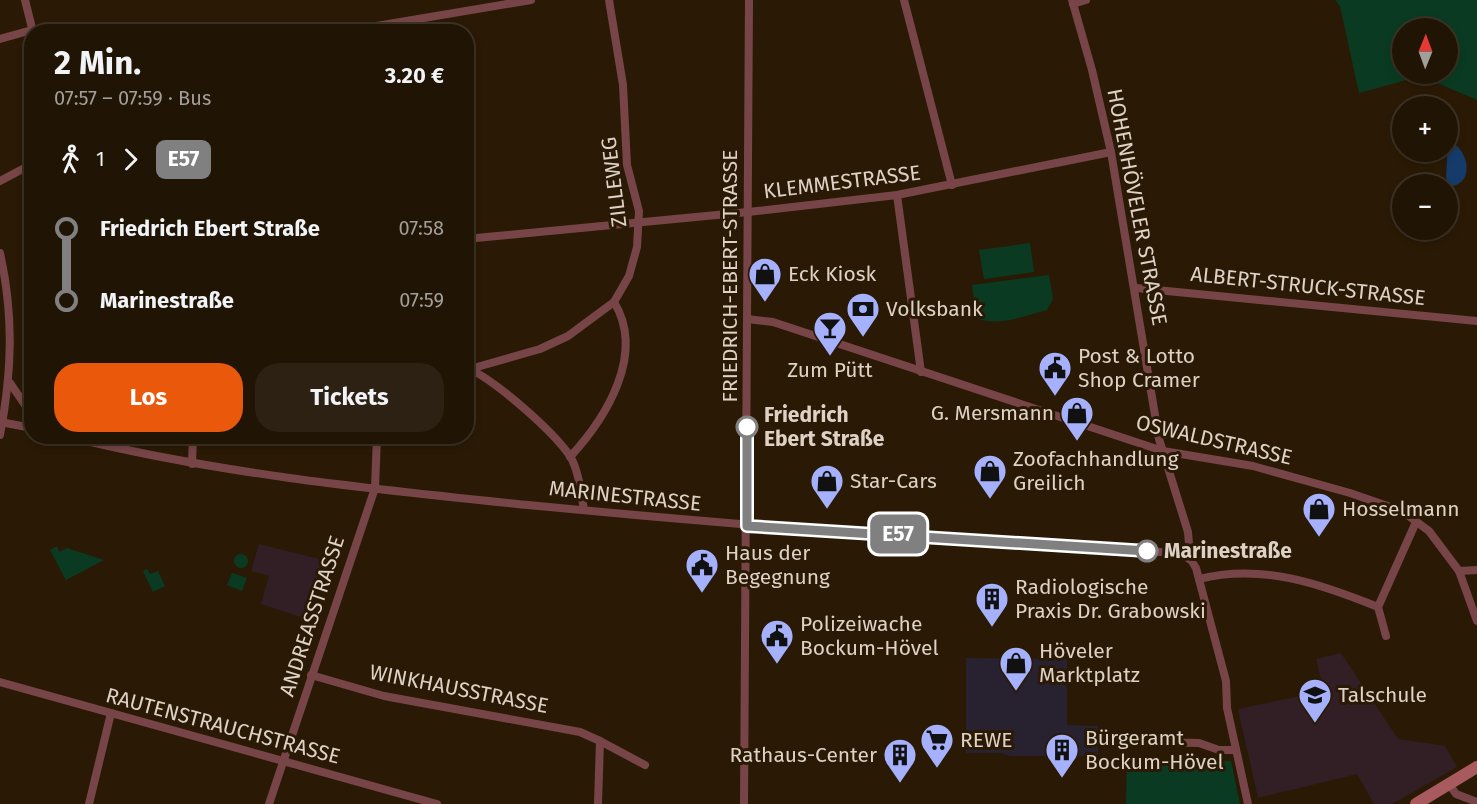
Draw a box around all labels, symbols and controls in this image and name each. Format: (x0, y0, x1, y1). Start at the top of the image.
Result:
north arrow (1392, 18, 1458, 84)
map controls (1392, 18, 1458, 240)
text: 2 Min. (54, 43, 141, 83)
text: 3.20 € (385, 62, 444, 89)
text: 07:57 – 07:59 · Bus (54, 86, 211, 110)
street label: HOHENHÖVELER STRASSE (1101, 86, 1173, 328)
button: + (1392, 96, 1458, 162)
street label: ZILLEWEG (596, 135, 632, 229)
icon: walk (54, 143, 87, 176)
icon: forward (114, 143, 147, 176)
text: E57 (168, 146, 199, 172)
text: 1 (96, 147, 105, 171)
street label: FRIEDRICH-EBERT-STRASSE (717, 150, 743, 402)
street label: KLEMMESTRASSE (762, 159, 922, 205)
button: − (1392, 174, 1458, 240)
text: Friedrich Ebert Straße (100, 215, 320, 242)
text: 07:58 (398, 216, 444, 240)
shop icon: Eck Kiosk (747, 256, 783, 303)
place label: Eck Kiosk (788, 261, 877, 287)
street label: ALBERT-STRUCK-STRASSE (1189, 261, 1427, 311)
text: Marinestraße (100, 287, 234, 314)
text: 07:59 (399, 288, 444, 312)
bank icon: Volksbank (845, 291, 881, 338)
place label: Volksbank (886, 296, 983, 322)
bar icon: Zum Pütt (812, 310, 848, 357)
place label: Post & Lotto Shop Cramer (1078, 343, 1200, 393)
public building icon: Post & Lotto Shop Cramer (1037, 350, 1073, 397)
place label: Zum Pütt (787, 357, 873, 383)
button: Los (54, 363, 243, 432)
button: Tickets (255, 363, 444, 432)
shop icon: G. Mersmann (1059, 395, 1095, 442)
place label: G. Mersmann (931, 400, 1054, 426)
place label: Friedrich Ebert Straße (764, 402, 885, 452)
street label: OSWALDSTRASSE (1133, 409, 1295, 471)
marker: Friedrich Ebert Straße (736, 416, 758, 438)
place label: Zoofachhandlung Greilich (1013, 446, 1179, 496)
shop icon: Zoofachhandlung Greilich (972, 453, 1008, 500)
shop icon: Star-Cars (809, 463, 845, 510)
place label: Star-Cars (850, 468, 937, 494)
street label: MARINESTRASSE (548, 475, 702, 517)
shop icon: Hosselmann (1301, 491, 1337, 538)
place label: Hosselmann (1342, 496, 1460, 522)
line badge: E57 (864, 514, 932, 554)
text: E57 (882, 521, 914, 547)
street label: ANDREASSTRASSE (274, 532, 350, 700)
place label: Marinestraße (1164, 538, 1292, 564)
place label: Haus der Begegnung (725, 540, 830, 590)
marker: Marinestraße (1136, 540, 1158, 562)
public building icon: Haus der Begegnung (684, 547, 720, 594)
place label: Radiologische Praxis Dr. Grabowski (1015, 574, 1206, 624)
building icon: Radiologische Praxis Dr. Grabowski (974, 581, 1010, 628)
place label: Polizeiwache Bockum-Hövel (800, 611, 939, 661)
public building icon: Polizeiwache Bockum-Hövel (759, 618, 795, 665)
place label: Höveler Marktplatz (1039, 638, 1140, 688)
shop icon: Höveler Marktplatz (998, 645, 1034, 692)
street label: WINKHAUSSTRASSE (367, 659, 551, 719)
school or university icon: Talschule (1297, 677, 1333, 724)
street label: RAUTENSTRAUCHSTRASSE (103, 682, 343, 770)
place label: Talschule (1338, 682, 1427, 708)
supermarket icon: REWE (919, 722, 955, 769)
place label: Bürgeramt Bockum-Hövel (1085, 725, 1224, 775)
place label: REWE (960, 727, 1013, 753)
building icon: Bürgeramt Bockum-Hövel (1044, 732, 1080, 779)
building icon: Rathaus-Center (882, 737, 918, 784)
place label: Rathaus-Center (730, 742, 877, 768)

